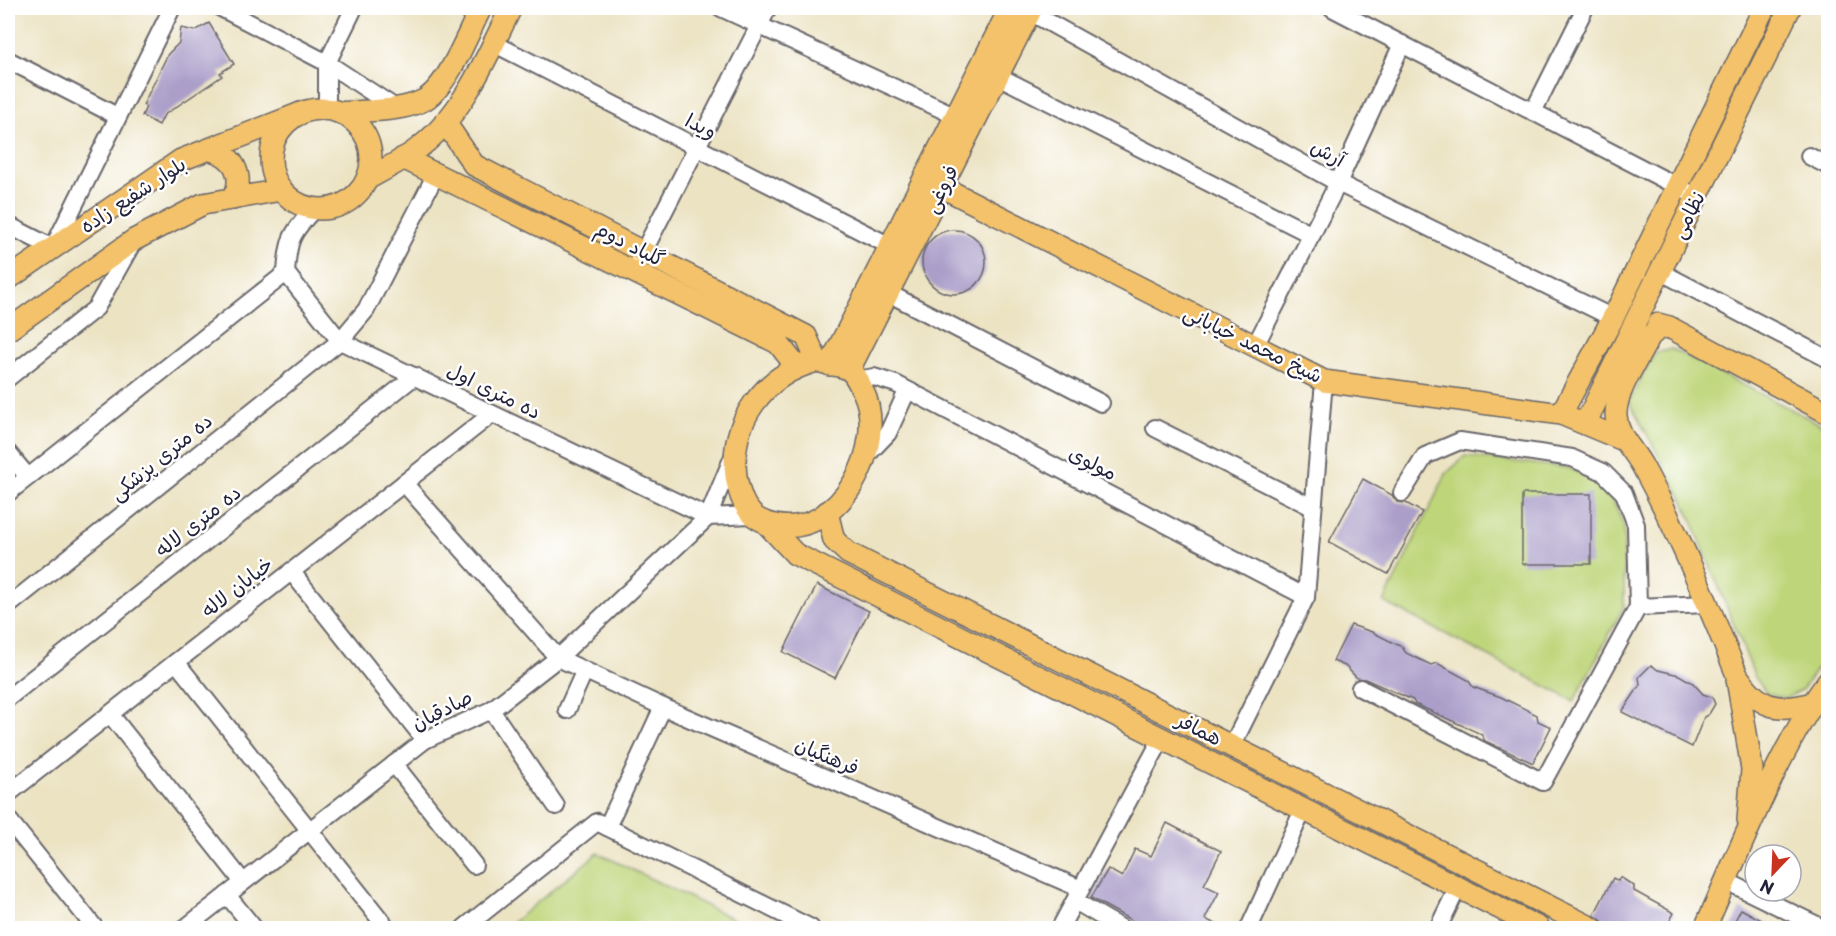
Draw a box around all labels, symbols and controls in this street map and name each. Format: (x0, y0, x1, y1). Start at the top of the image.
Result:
street label: ویدا (680, 104, 723, 146)
street label: آرش (1306, 131, 1352, 174)
street label: بلوار شفیع زاده (73, 149, 192, 241)
street label: فروغى (915, 159, 965, 218)
street label: نظامی (1662, 186, 1712, 244)
street label: گلباد دوم (589, 213, 671, 275)
street label: شیخ محمد خیابانی (1179, 296, 1328, 390)
street label: ده متری اول (442, 354, 547, 426)
street label: ده متری پزشکی (102, 405, 218, 507)
street label: مولوی (1064, 437, 1123, 487)
street label: ده متری لاله (148, 477, 247, 563)
street label: خیابان لاله (194, 549, 279, 624)
street label: صادقیان (406, 681, 477, 737)
street label: همافر (1170, 703, 1228, 752)
street label: فرهنگیان (791, 728, 864, 782)
north arrow (1743, 843, 1803, 903)
text: N (1756, 874, 1777, 901)

